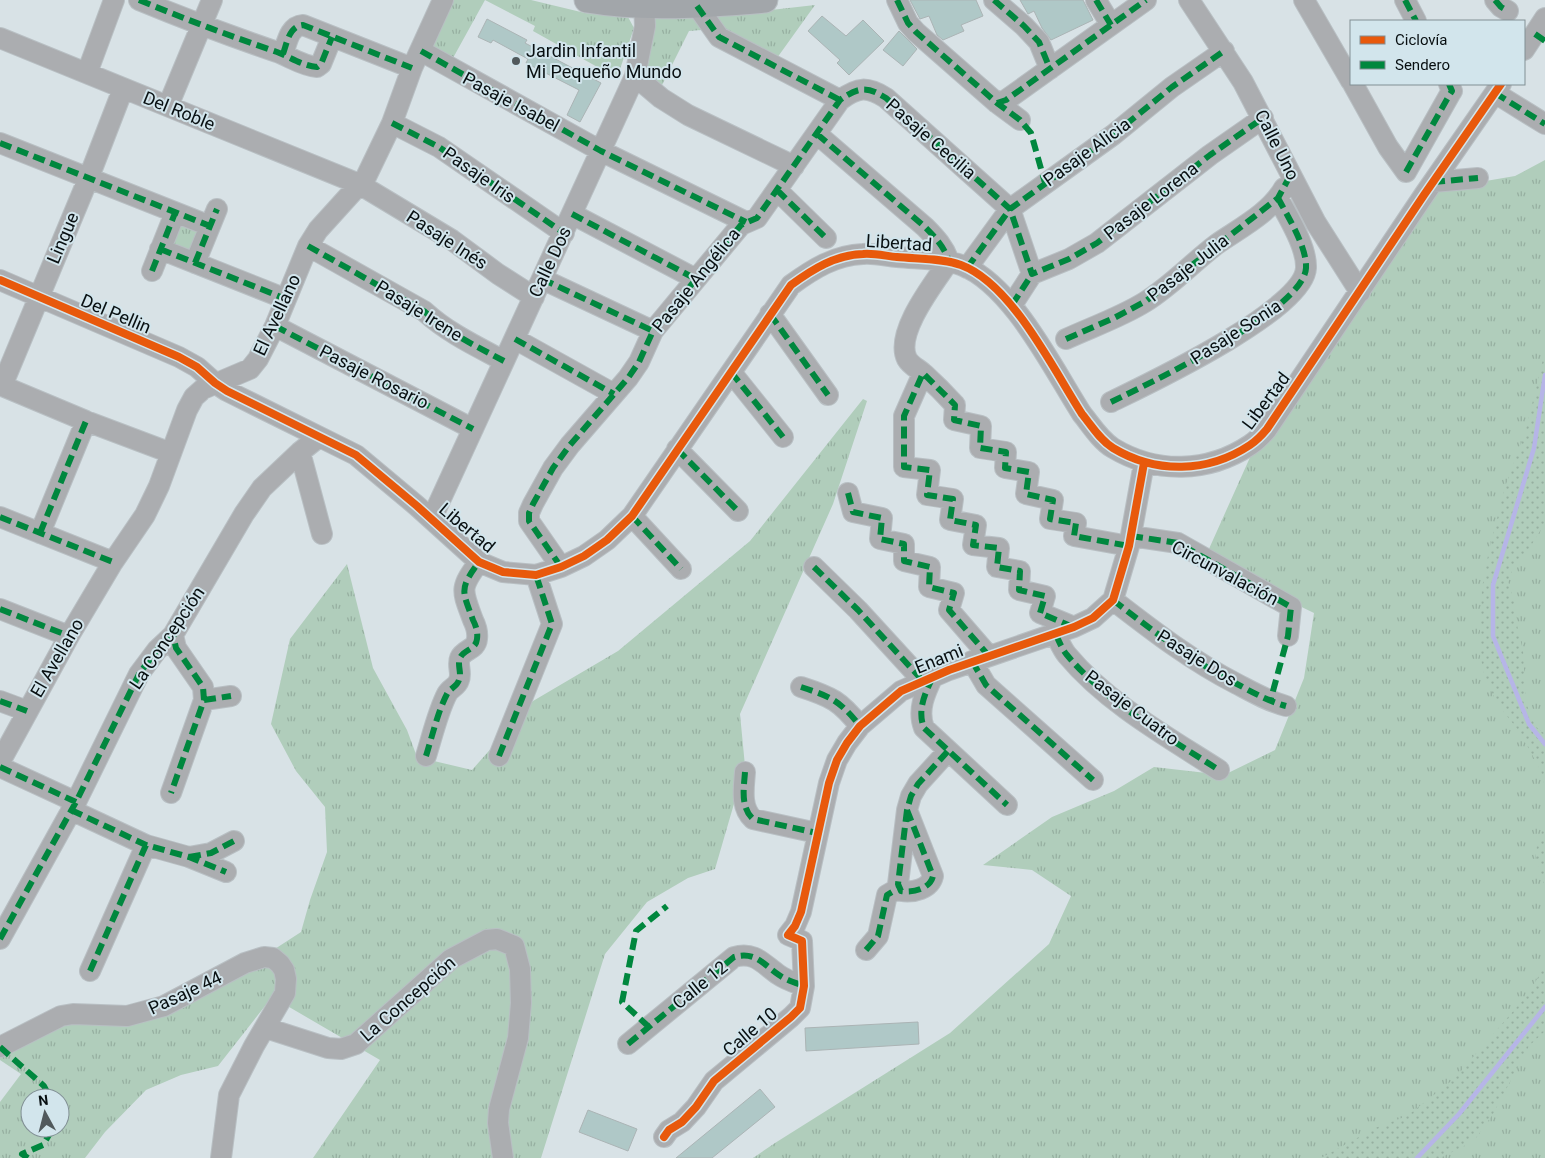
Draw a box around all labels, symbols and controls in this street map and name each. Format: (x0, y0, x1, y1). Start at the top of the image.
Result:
legend (1350, 20, 1525, 85)
text: Ciclovía (1395, 31, 1448, 49)
place label: Jardin Infantil Mi Pequeño Mundo (526, 40, 682, 82)
marker: Jardin Infantil Mi Pequeño Mundo (510, 55, 522, 67)
text: Sendero (1395, 56, 1450, 74)
street label: Pasaje Isabel (459, 67, 563, 136)
street label: Del Roble (140, 87, 218, 134)
street label: Pasaje Cecilia (882, 94, 981, 183)
street label: Calle Uno (1251, 106, 1304, 183)
street label: Pasaje Alicia (1039, 113, 1134, 190)
street label: Pasaje Iris (439, 142, 519, 207)
street label: Pasaje Lorena (1099, 157, 1202, 244)
street label: Pasaje Inés (403, 206, 492, 273)
street label: Lingue (42, 209, 83, 267)
street label: Calle Dos (524, 223, 575, 301)
street label: Pasaje Angélica (647, 223, 744, 336)
street label: Libertad (865, 230, 933, 255)
street label: Pasaje Julia (1143, 230, 1232, 306)
street label: El Avellano (249, 271, 305, 359)
street label: Pasaje Irene (372, 276, 467, 346)
street label: Del Pellin (78, 289, 154, 338)
street label: Pasaje Sonia (1187, 295, 1285, 369)
street label: Pasaje Rosario (316, 340, 432, 413)
street label: Libertad (1237, 368, 1294, 433)
street label: Libertad (435, 498, 499, 557)
street label: Circunvalación (1168, 536, 1282, 609)
street label: La Concepción (125, 583, 209, 693)
street label: El Avellano (26, 615, 87, 701)
street label: Pasaje Dos (1154, 625, 1241, 690)
street label: Enami (912, 639, 966, 678)
street label: Pasaje Cuatro (1081, 666, 1183, 750)
street label: La Concepción (356, 952, 459, 1046)
street label: Calle 12 (668, 956, 731, 1013)
street label: Pasaje 44 (145, 966, 225, 1019)
street label: Calle 10 (718, 1003, 781, 1060)
north arrow (20, 1088, 70, 1138)
text: N (38, 1092, 49, 1109)

